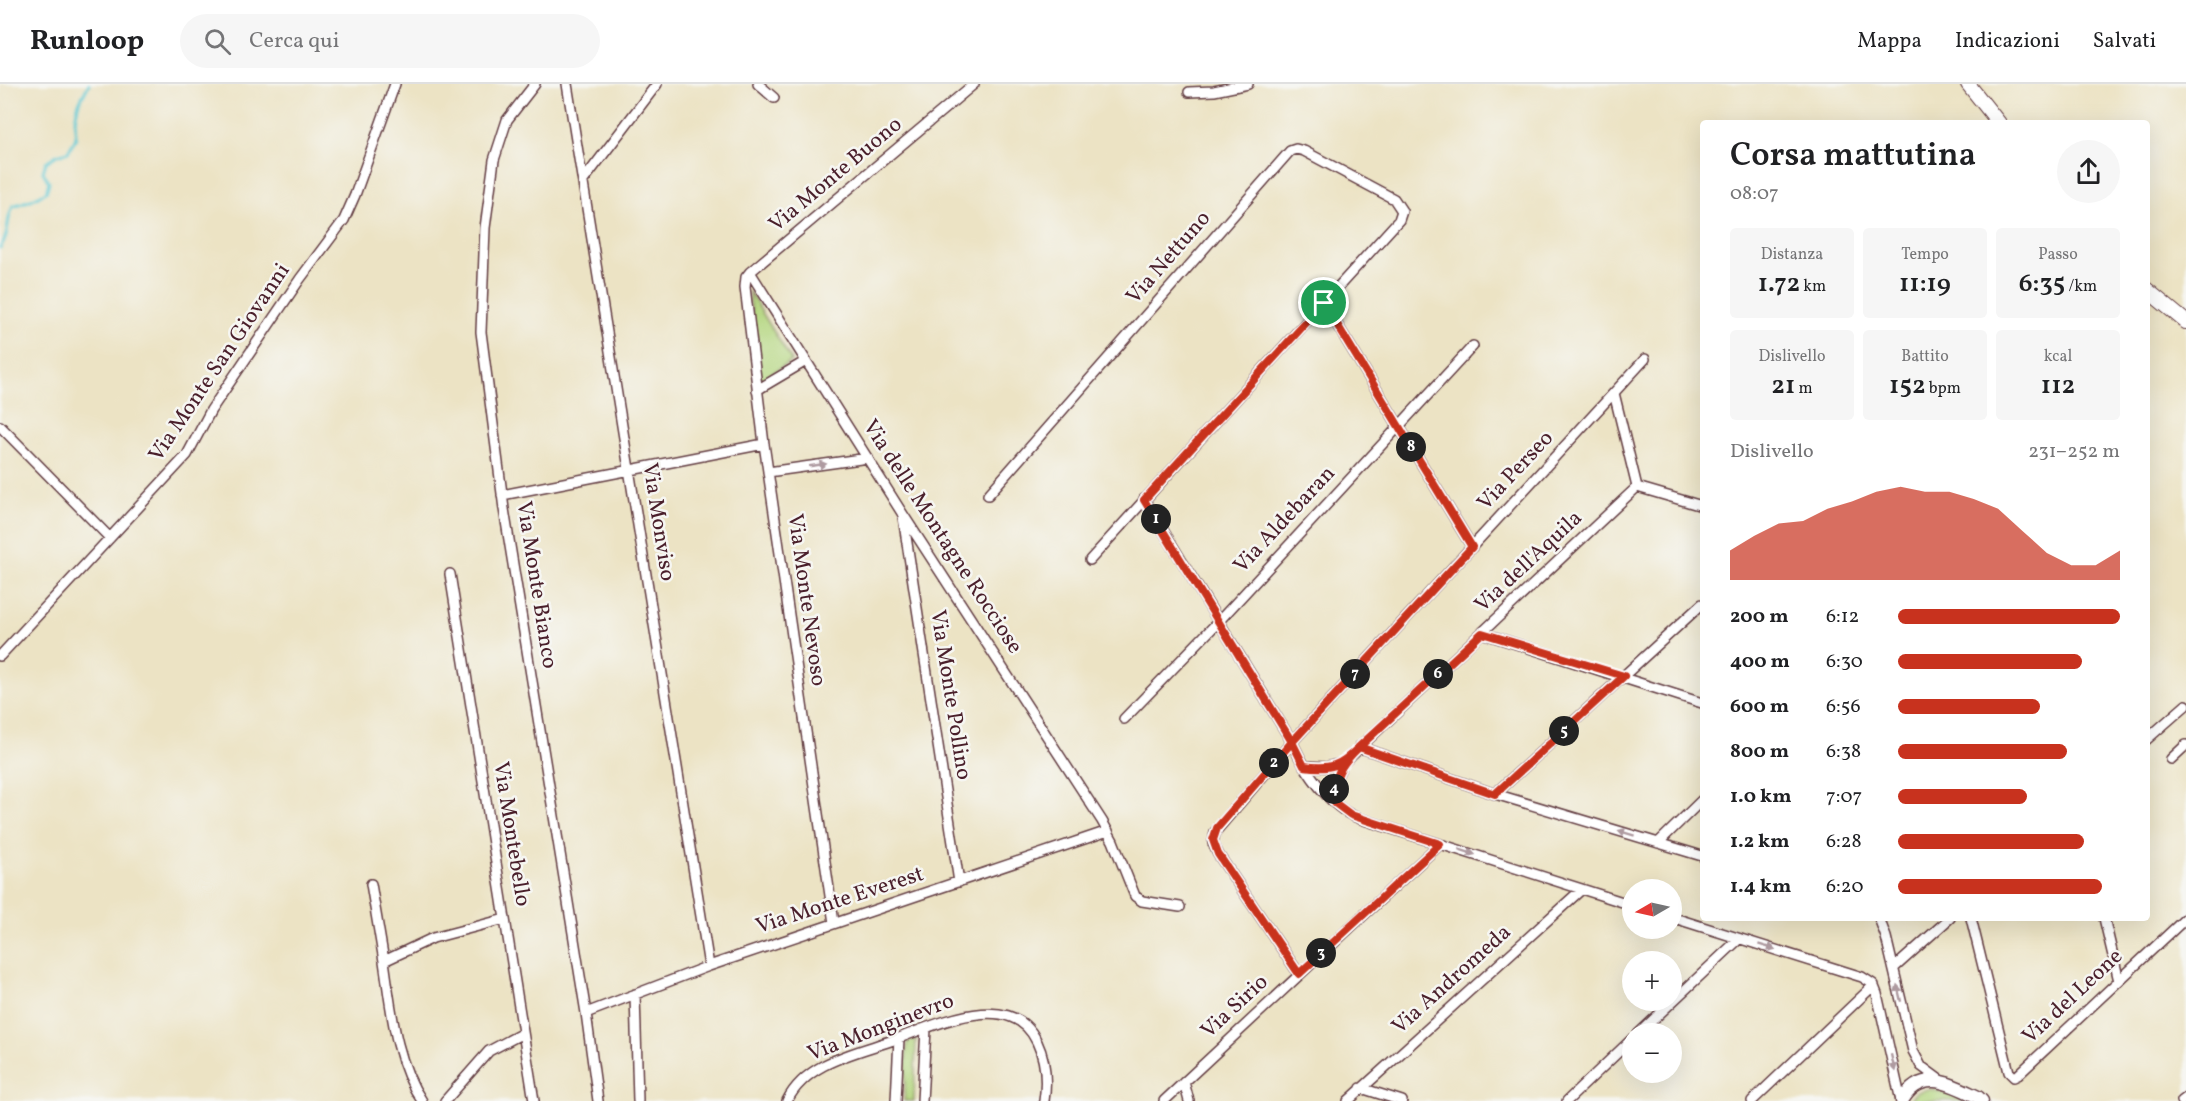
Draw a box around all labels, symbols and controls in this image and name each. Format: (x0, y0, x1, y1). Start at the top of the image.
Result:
search box (180, 14, 600, 68)
text: Runloop (30, 22, 144, 61)
icon: search (201, 25, 234, 58)
text: Cerca qui (249, 26, 339, 57)
text: Mappa (1857, 27, 1922, 56)
text: Indicazioni (1955, 27, 2060, 56)
text: Salvati (2093, 27, 2156, 56)
street label: Via Monte Buono (763, 110, 909, 240)
text: Corsa mattutina (1730, 134, 1976, 180)
button: share (2057, 140, 2120, 203)
text: 08:07 (1730, 180, 1779, 208)
street label: Via Nettuno (1120, 204, 1218, 312)
text: Distanza (1761, 244, 1823, 266)
text: Tempo (1901, 244, 1949, 266)
text: Passo (2038, 244, 2078, 266)
street label: Via Monte San Giovanni (142, 258, 298, 468)
text: 1.72 (1758, 266, 1800, 302)
text: 11:19 (1899, 266, 1951, 302)
text: 6:35 (2019, 266, 2065, 302)
text: km (1800, 276, 1826, 298)
text: /km (2065, 276, 2097, 298)
pin (1298, 277, 1349, 328)
icon: arrive (1307, 286, 1340, 319)
text: Dislivello (1759, 346, 1825, 368)
text: Battito (1901, 346, 1949, 368)
text: kcal (2044, 346, 2072, 368)
text: 21 (1771, 368, 1795, 404)
text: 152 (1889, 368, 1926, 404)
text: 112 (2041, 368, 2075, 404)
text: m (1795, 378, 1813, 400)
text: bpm (1926, 378, 1961, 400)
street label: Via delle Montagne Rocciose (854, 414, 1030, 660)
street label: Via Perseo (1471, 424, 1561, 518)
pin: 8 (1396, 432, 1426, 462)
text: 8 (1407, 436, 1415, 458)
text: Dislivello (1730, 438, 1814, 466)
text: 231–252 m (2028, 438, 2120, 466)
street label: Via Aldebaran (1227, 459, 1343, 581)
one-way arrow (808, 460, 827, 470)
street label: Via Monviso (633, 461, 683, 583)
street label: Via Monte Bianco (507, 499, 565, 671)
pin: 1 (1141, 504, 1171, 534)
street label: Via dell'Aquila (1468, 504, 1590, 620)
text: 1 (1153, 508, 1159, 530)
street label: Via Monte Nevoso (779, 512, 833, 688)
text: 200 m (1730, 603, 1788, 631)
text: 6:12 (1826, 603, 1859, 631)
street label: Via Monte Pollino (921, 608, 979, 782)
text: 400 m (1730, 648, 1790, 676)
text: 6:30 (1826, 648, 1863, 676)
pin: 7 (1340, 659, 1370, 689)
pin: 6 (1423, 659, 1453, 689)
text: 7 (1351, 663, 1359, 685)
text: 6 (1434, 663, 1442, 685)
text: 600 m (1730, 693, 1789, 721)
text: 6:56 (1826, 693, 1861, 721)
pin: 5 (1549, 716, 1579, 746)
text: 5 (1560, 720, 1568, 742)
text: 800 m (1730, 738, 1789, 766)
text: 6:38 (1826, 738, 1861, 766)
pin: 2 (1259, 748, 1289, 778)
text: 2 (1270, 752, 1278, 774)
street label: Via Montebello (484, 759, 538, 909)
pin: 4 (1319, 774, 1349, 804)
text: 4 (1329, 778, 1339, 800)
text: 1.0 km (1730, 783, 1792, 811)
text: 7:07 (1826, 783, 1862, 811)
one-way arrow (1617, 828, 1635, 837)
text: 1.2 km (1730, 828, 1790, 856)
text: 6:28 (1826, 828, 1862, 856)
one-way arrow (1458, 848, 1476, 858)
street label: Via Monte Everest (752, 859, 928, 943)
text: 1.4 km (1730, 873, 1791, 901)
text: 6:20 (1826, 873, 1863, 901)
north arrow (1622, 879, 1682, 939)
map controls (1622, 879, 1682, 1083)
street label: Via Andromeda (1385, 918, 1519, 1042)
pin: 3 (1306, 938, 1336, 968)
text: 3 (1317, 942, 1325, 964)
street label: Via del Leone (2016, 942, 2130, 1052)
one-way arrow (1758, 943, 1776, 952)
button: + (1622, 951, 1682, 1011)
street label: Via Sirio (1194, 968, 1276, 1046)
one-way arrow (1894, 983, 1904, 1002)
street label: Via Monginevro (803, 986, 959, 1070)
button: − (1622, 1023, 1682, 1083)
one-way arrow (1888, 1054, 1898, 1073)

